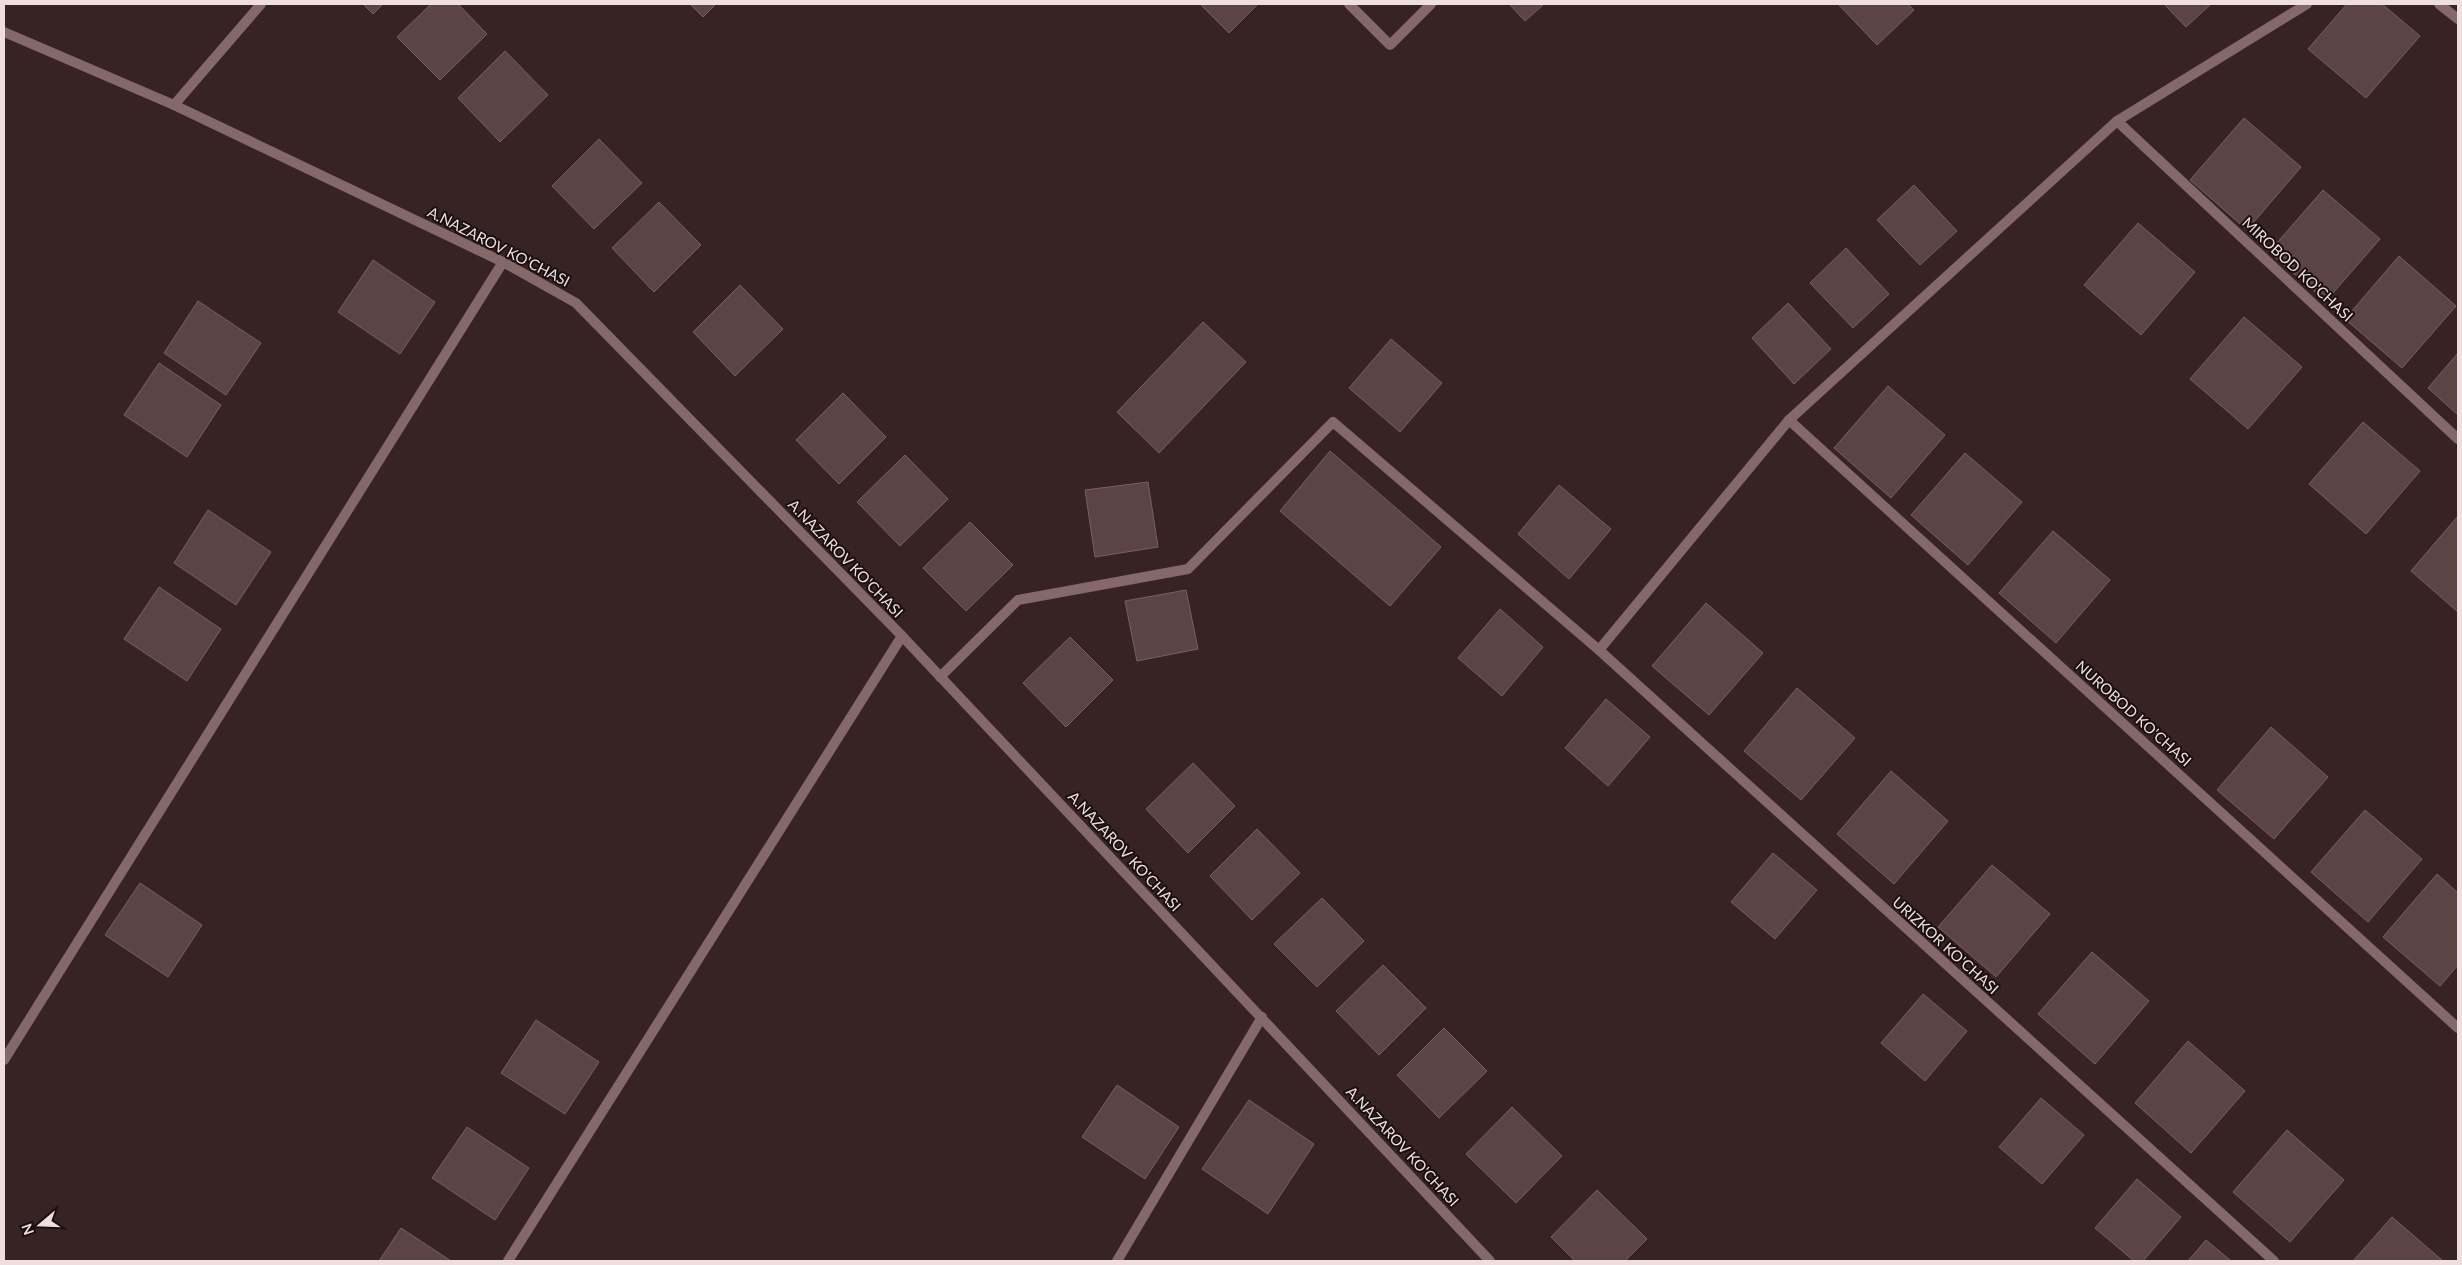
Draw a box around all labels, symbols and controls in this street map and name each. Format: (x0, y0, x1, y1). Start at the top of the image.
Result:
street label: A.NAZAROV KO'CHASI (425, 202, 573, 290)
street label: MIROBOD KO'CHASI (2239, 213, 2357, 325)
street label: A.NAZAROV KO'CHASI (785, 495, 907, 621)
street label: NUROBOD KO'CHASI (2073, 656, 2195, 770)
street label: A.NAZAROV KO'CHASI (1065, 787, 1185, 915)
street label: URIZKOR KO'CHASI (1889, 893, 2003, 997)
street label: A.NAZAROV KO'CHASI (1343, 1082, 1463, 1210)
north arrow (15, 1200, 65, 1250)
text: N (17, 1222, 37, 1237)

